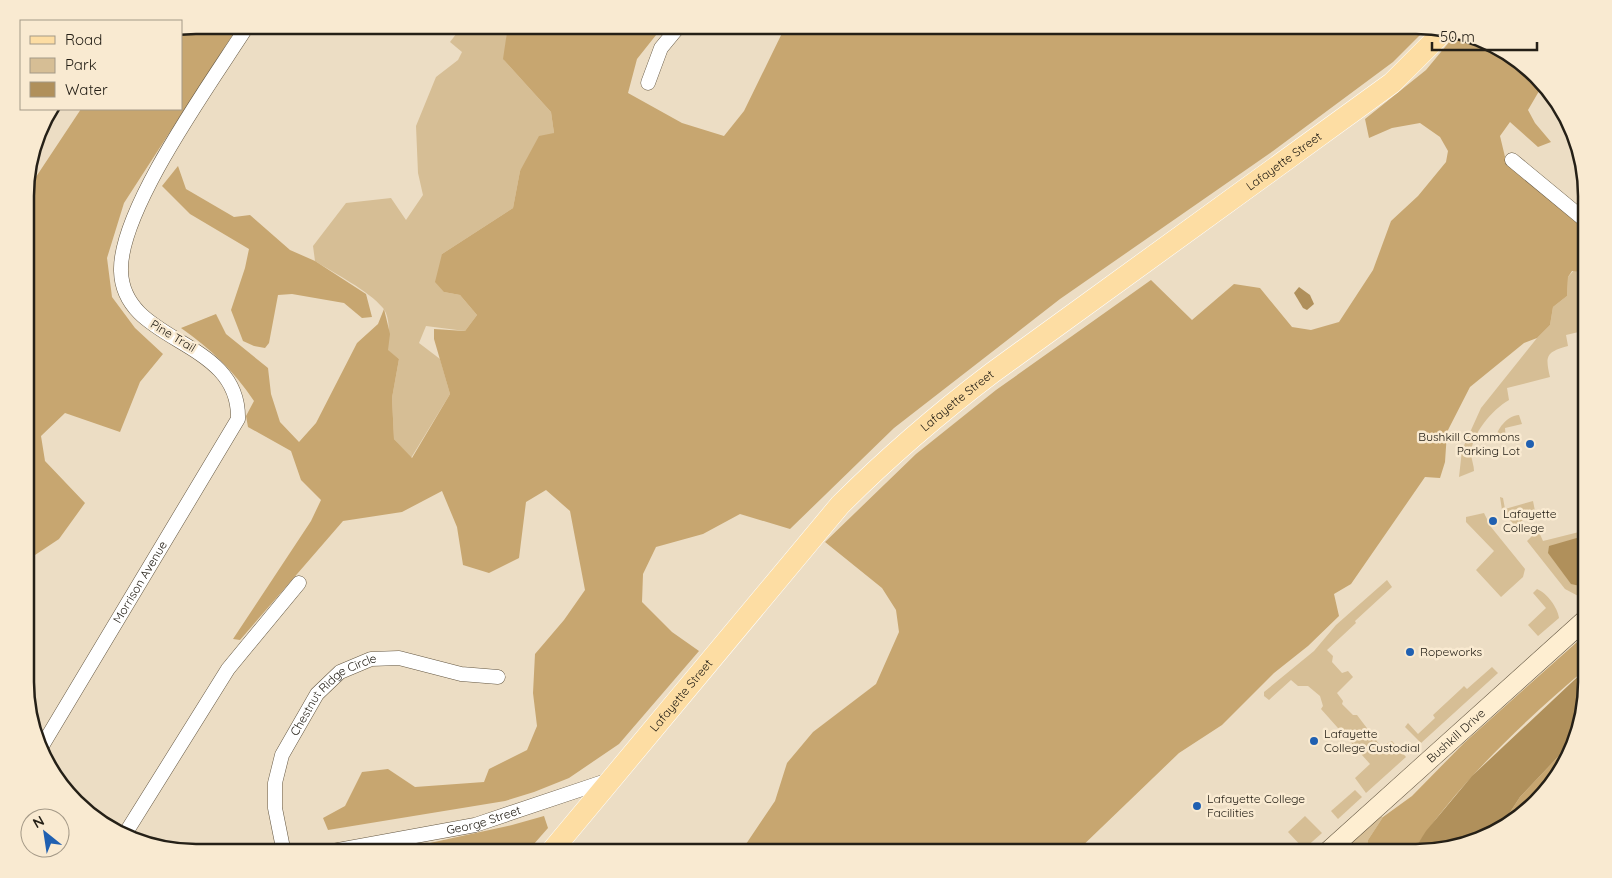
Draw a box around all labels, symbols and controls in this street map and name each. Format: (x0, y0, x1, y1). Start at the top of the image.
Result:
legend (20, 20, 182, 110)
scale bar (1432, 20, 1537, 52)
text: 50 m (1440, 27, 1475, 46)
text: Road (65, 30, 102, 49)
text: Park (65, 55, 97, 74)
text: Water (65, 80, 108, 99)
street label: Lafayette Street (1243, 129, 1324, 193)
street label: Pine Trail (148, 316, 199, 355)
street label: Lafayette Street (917, 366, 997, 434)
place label: Bushkill Commons Parking Lot (1418, 429, 1520, 458)
marker: Bushkill Commons Parking Lot (1524, 438, 1536, 450)
place label: Lafayette College (1503, 506, 1557, 535)
marker: Lafayette College (1487, 515, 1499, 527)
street label: Morrison Avenue (109, 538, 170, 626)
place label: Ropeworks (1420, 644, 1483, 659)
marker: Ropeworks (1404, 646, 1416, 658)
street label: Chestnut Ridge Circle (287, 651, 377, 738)
street label: Lafayette Street (646, 656, 715, 734)
street label: Bushkill Drive (1423, 705, 1488, 766)
place label: Lafayette College Custodial (1324, 726, 1420, 755)
marker: Lafayette College Custodial (1308, 735, 1320, 747)
place label: Lafayette College Facilities (1207, 791, 1305, 820)
marker: Lafayette College Facilities (1191, 800, 1203, 812)
street label: George Street (445, 802, 523, 837)
north arrow (20, 808, 70, 858)
text: N (30, 811, 47, 832)

